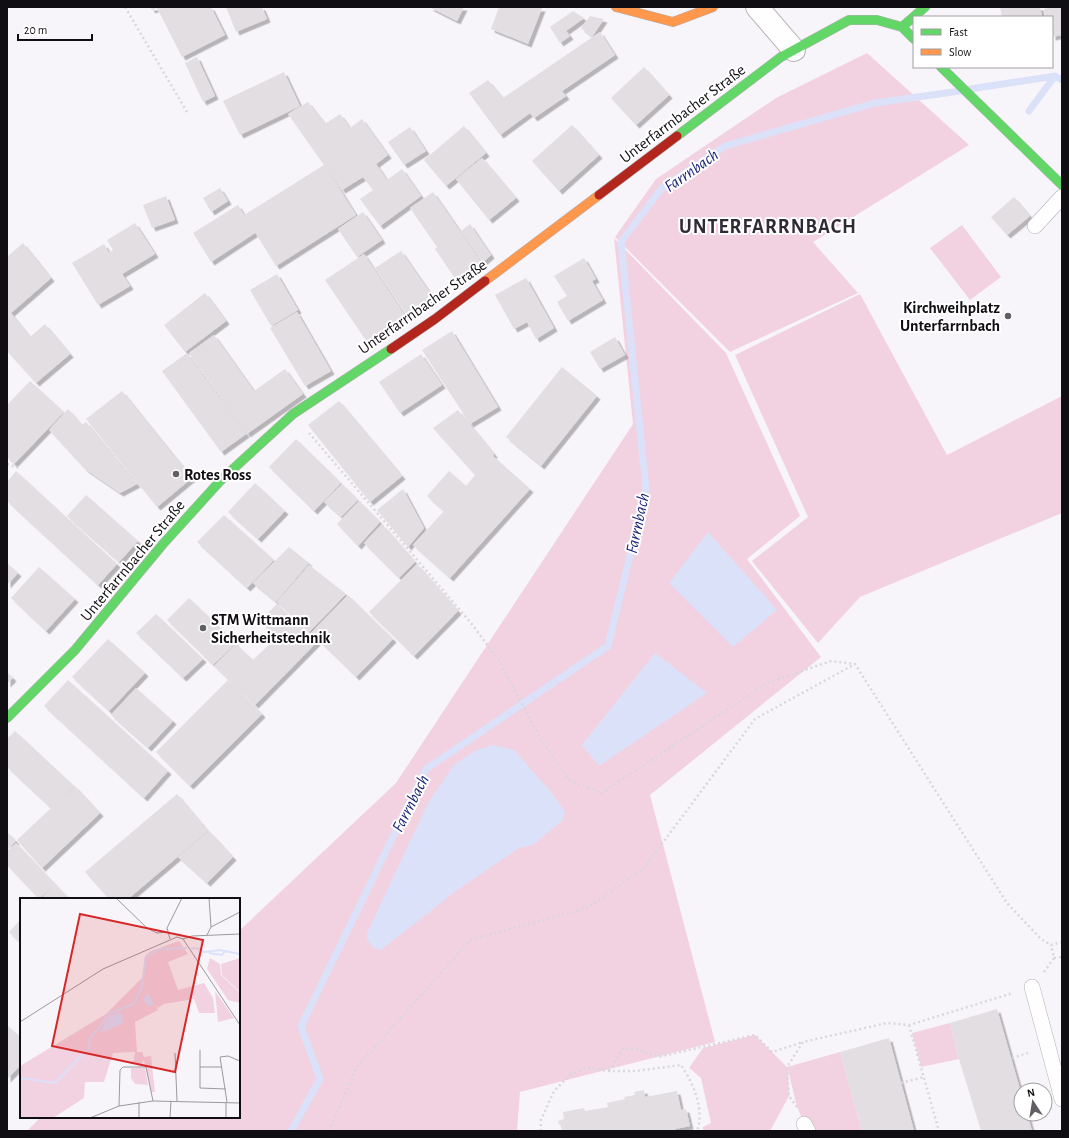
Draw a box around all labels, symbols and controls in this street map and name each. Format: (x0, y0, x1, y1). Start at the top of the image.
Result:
scale bar (18, 16, 92, 42)
legend (913, 16, 1053, 68)
text: 20 m (24, 24, 47, 36)
text: Fast (949, 26, 968, 38)
text: Slow (949, 46, 971, 58)
street label: Unterfarrnbacher Straße (617, 62, 748, 166)
water label: Farrnbach (661, 146, 721, 195)
district label: UNTERFARRNBACH (679, 217, 857, 237)
street label: Unterfarrnbacher Straße (356, 257, 490, 357)
place label: Kirchweihplatz Unterfarrnbach (900, 300, 1000, 334)
marker: Kirchweihplatz Unterfarrnbach (1003, 311, 1013, 321)
place label: Rotes Ross (184, 467, 251, 483)
marker: Rotes Ross (171, 469, 181, 479)
water label: Farrnbach (623, 491, 652, 555)
street label: Unterfarrnbacher Straße (78, 497, 188, 624)
place label: STM Wittmann Sicherheitstechnik (211, 612, 331, 646)
marker: STM Wittmann Sicherheitstechnik (198, 623, 208, 633)
water label: Farrnbach (389, 772, 432, 835)
inset map (20, 898, 240, 1118)
north arrow (1013, 1082, 1053, 1122)
text: N (1026, 1087, 1036, 1099)

